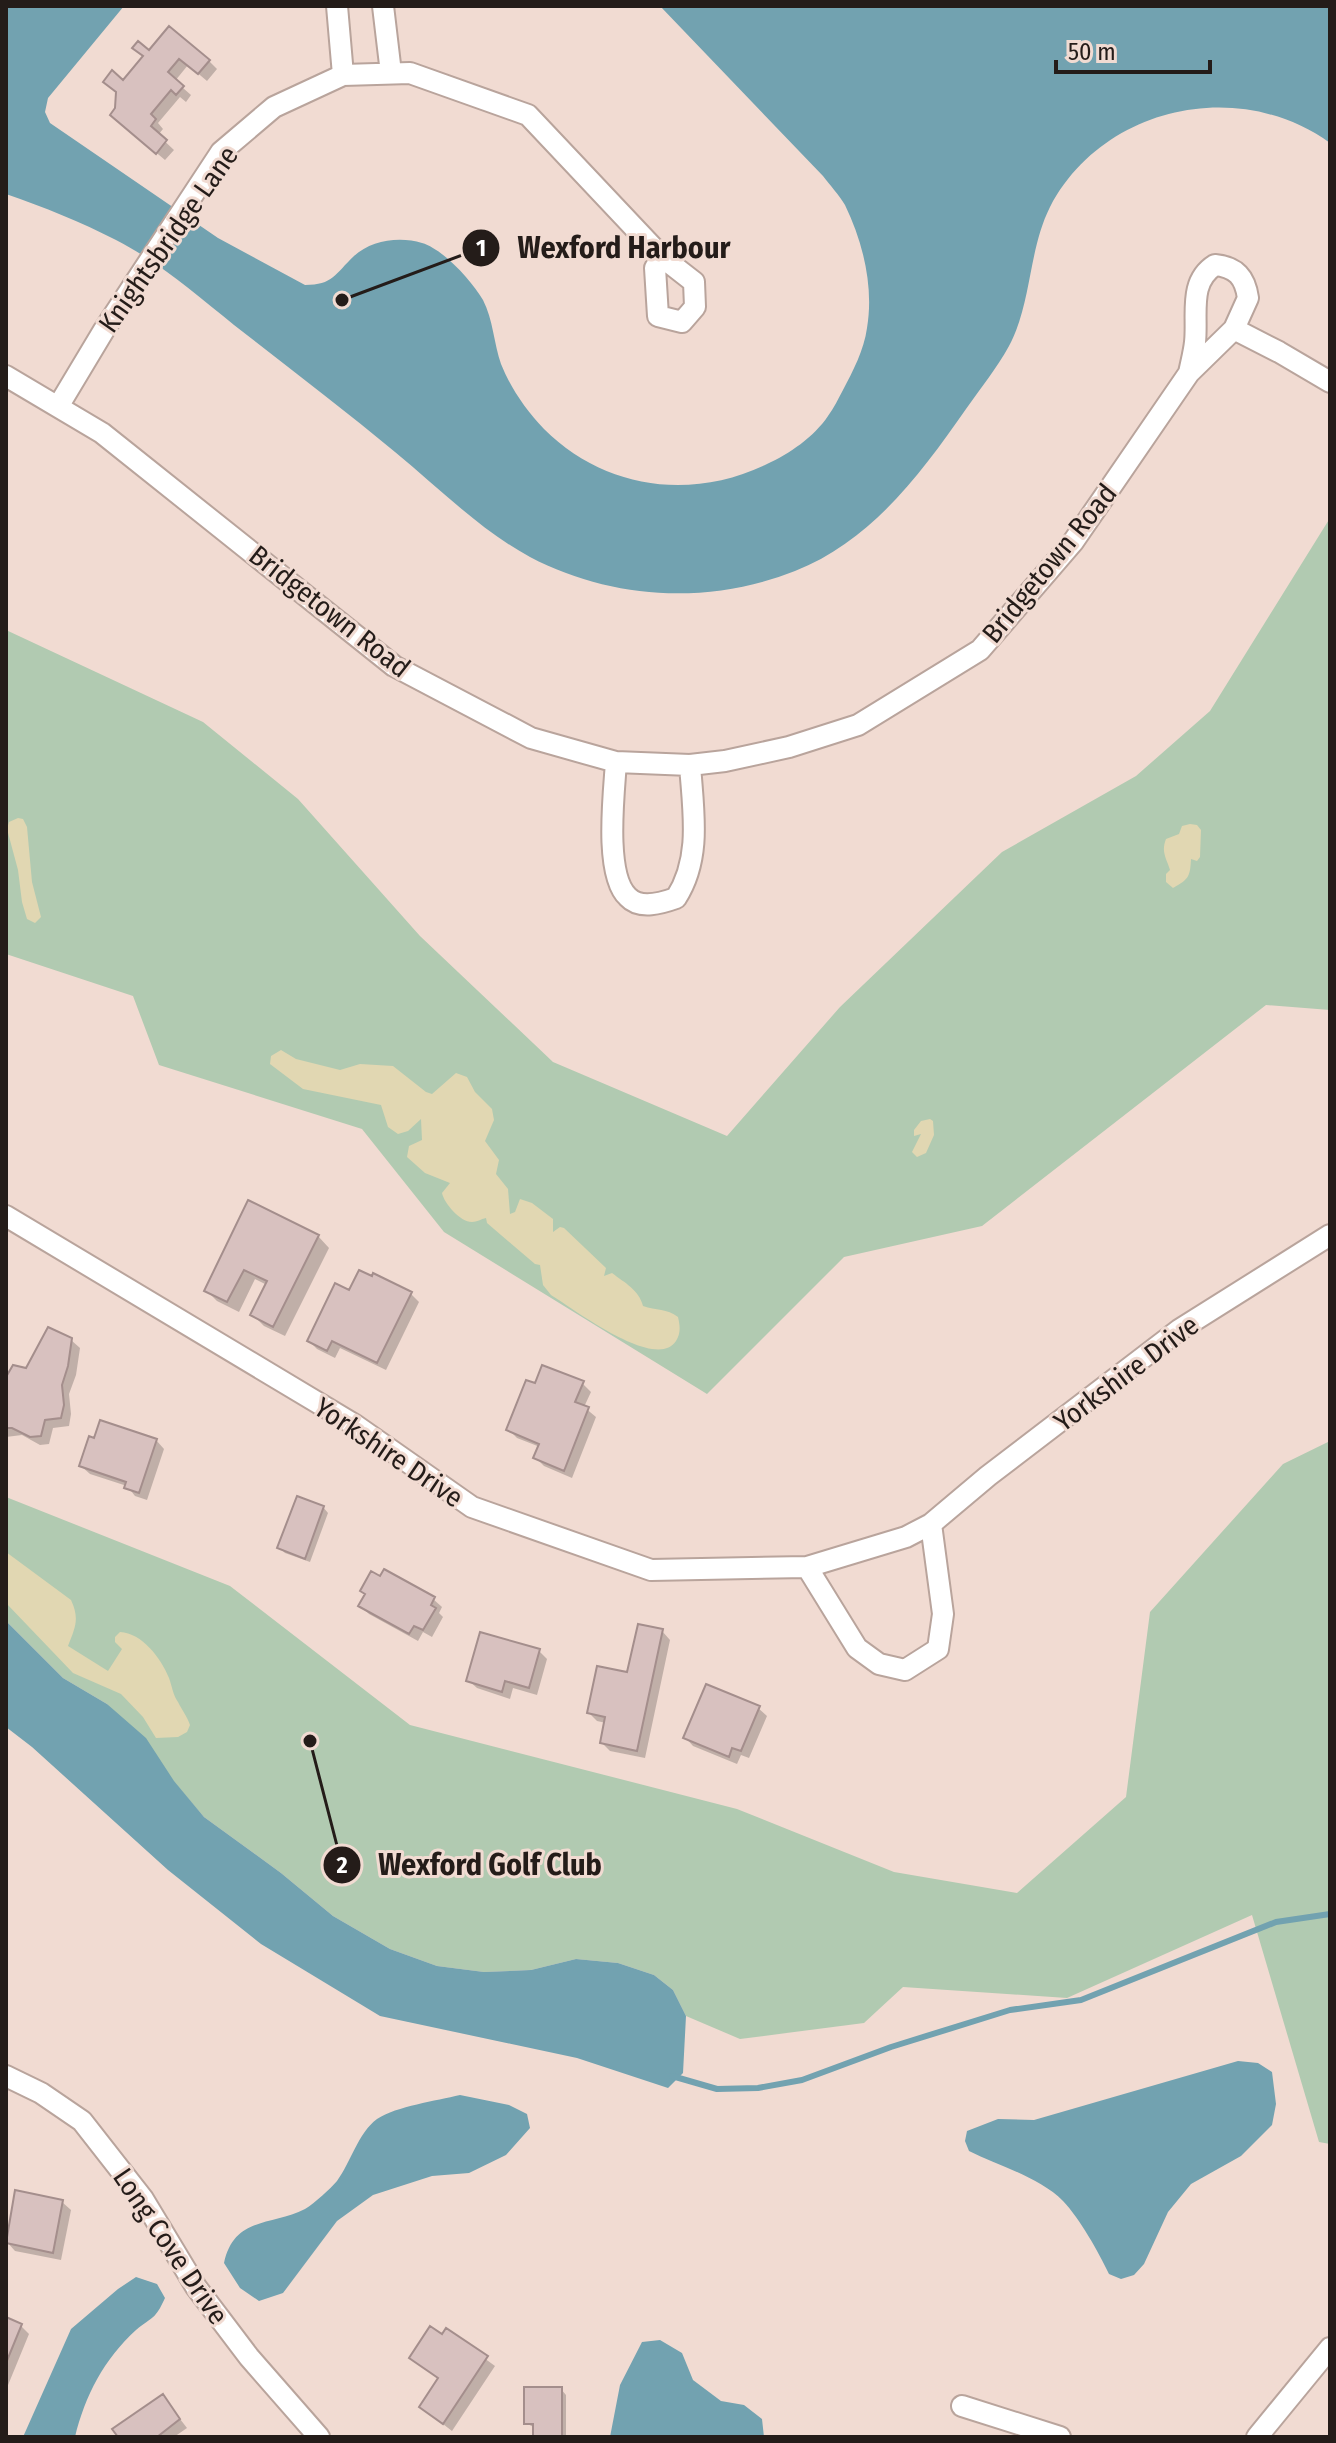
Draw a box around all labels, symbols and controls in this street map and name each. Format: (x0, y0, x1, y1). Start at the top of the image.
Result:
scale bar (1056, 24, 1210, 74)
text: 50 m (1068, 38, 1116, 66)
street label: Knightsbridge Lane (92, 140, 245, 339)
callout: Wexford Harbour (461, 221, 746, 275)
text: Wexford Harbour (518, 230, 731, 266)
text: 1 (476, 234, 486, 262)
street label: Bridgetown Road (975, 477, 1124, 649)
street label: Bridgetown Road (243, 538, 417, 684)
street label: Yorkshire Drive (1048, 1308, 1205, 1438)
street label: Yorkshire Drive (308, 1391, 469, 1514)
callout: Wexford Golf Club (322, 1838, 618, 1892)
text: Wexford Golf Club (378, 1847, 602, 1883)
text: 2 (335, 1851, 348, 1879)
street label: Long Cove Drive (106, 2162, 235, 2331)

